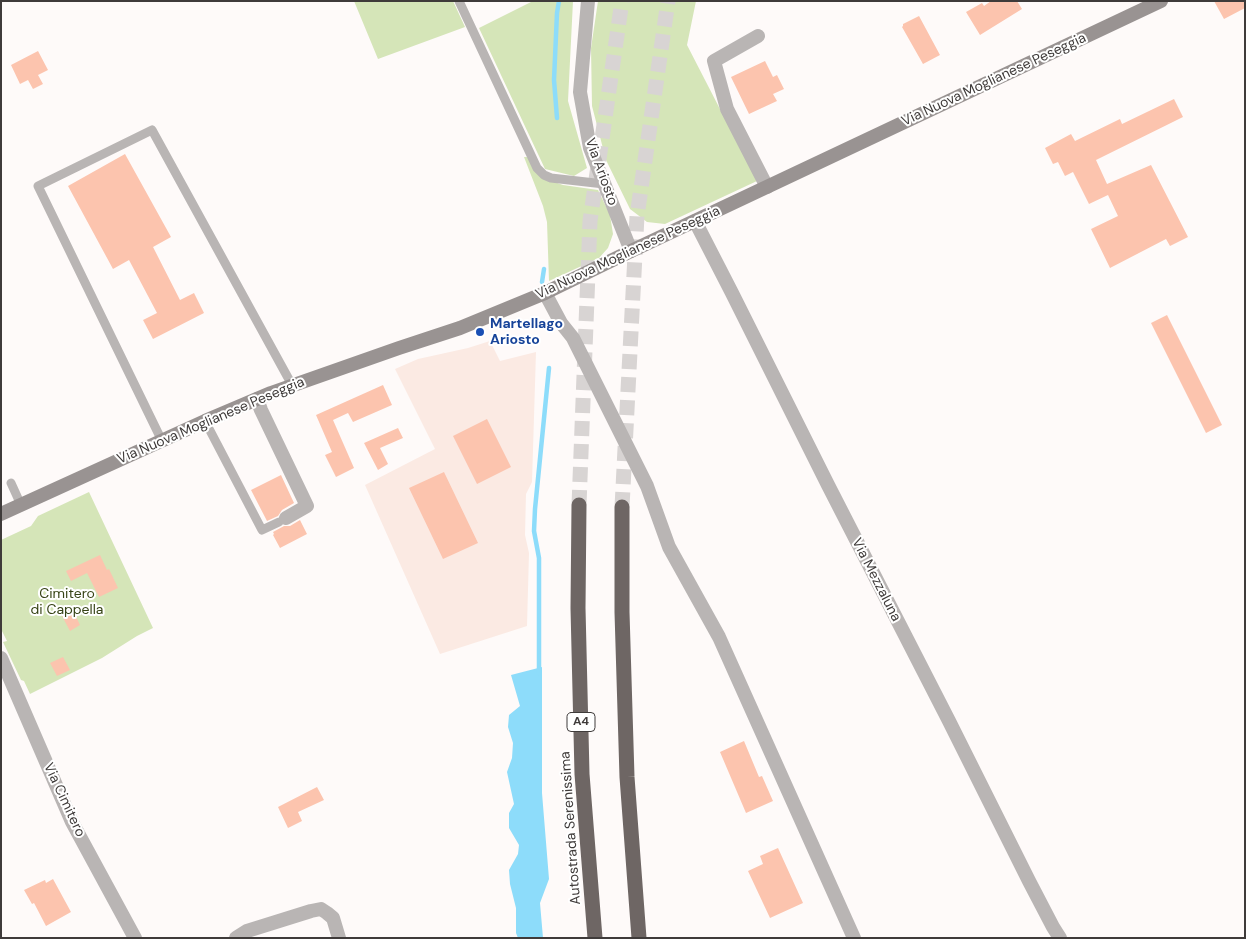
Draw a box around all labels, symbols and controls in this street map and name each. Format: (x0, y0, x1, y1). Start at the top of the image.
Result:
street label: Via Nuova Moglianese Peseggia (899, 30, 1089, 130)
street label: Via Ariosto (581, 136, 621, 208)
street label: Via Nuova Moglianese Peseggia (533, 203, 723, 303)
place label: Martellago Ariosto (490, 316, 563, 348)
marker: Martellago Ariosto (474, 326, 486, 338)
street label: Via Nuova Moglianese Peseggia (115, 374, 307, 468)
street label: Via Mezzaluna (848, 536, 904, 624)
park label: Cimitero di Cappella (31, 586, 103, 618)
road number: A4 (567, 712, 595, 732)
street label: Autostrada Serenissima (557, 751, 585, 905)
street label: Via Cimitero (40, 760, 88, 840)

